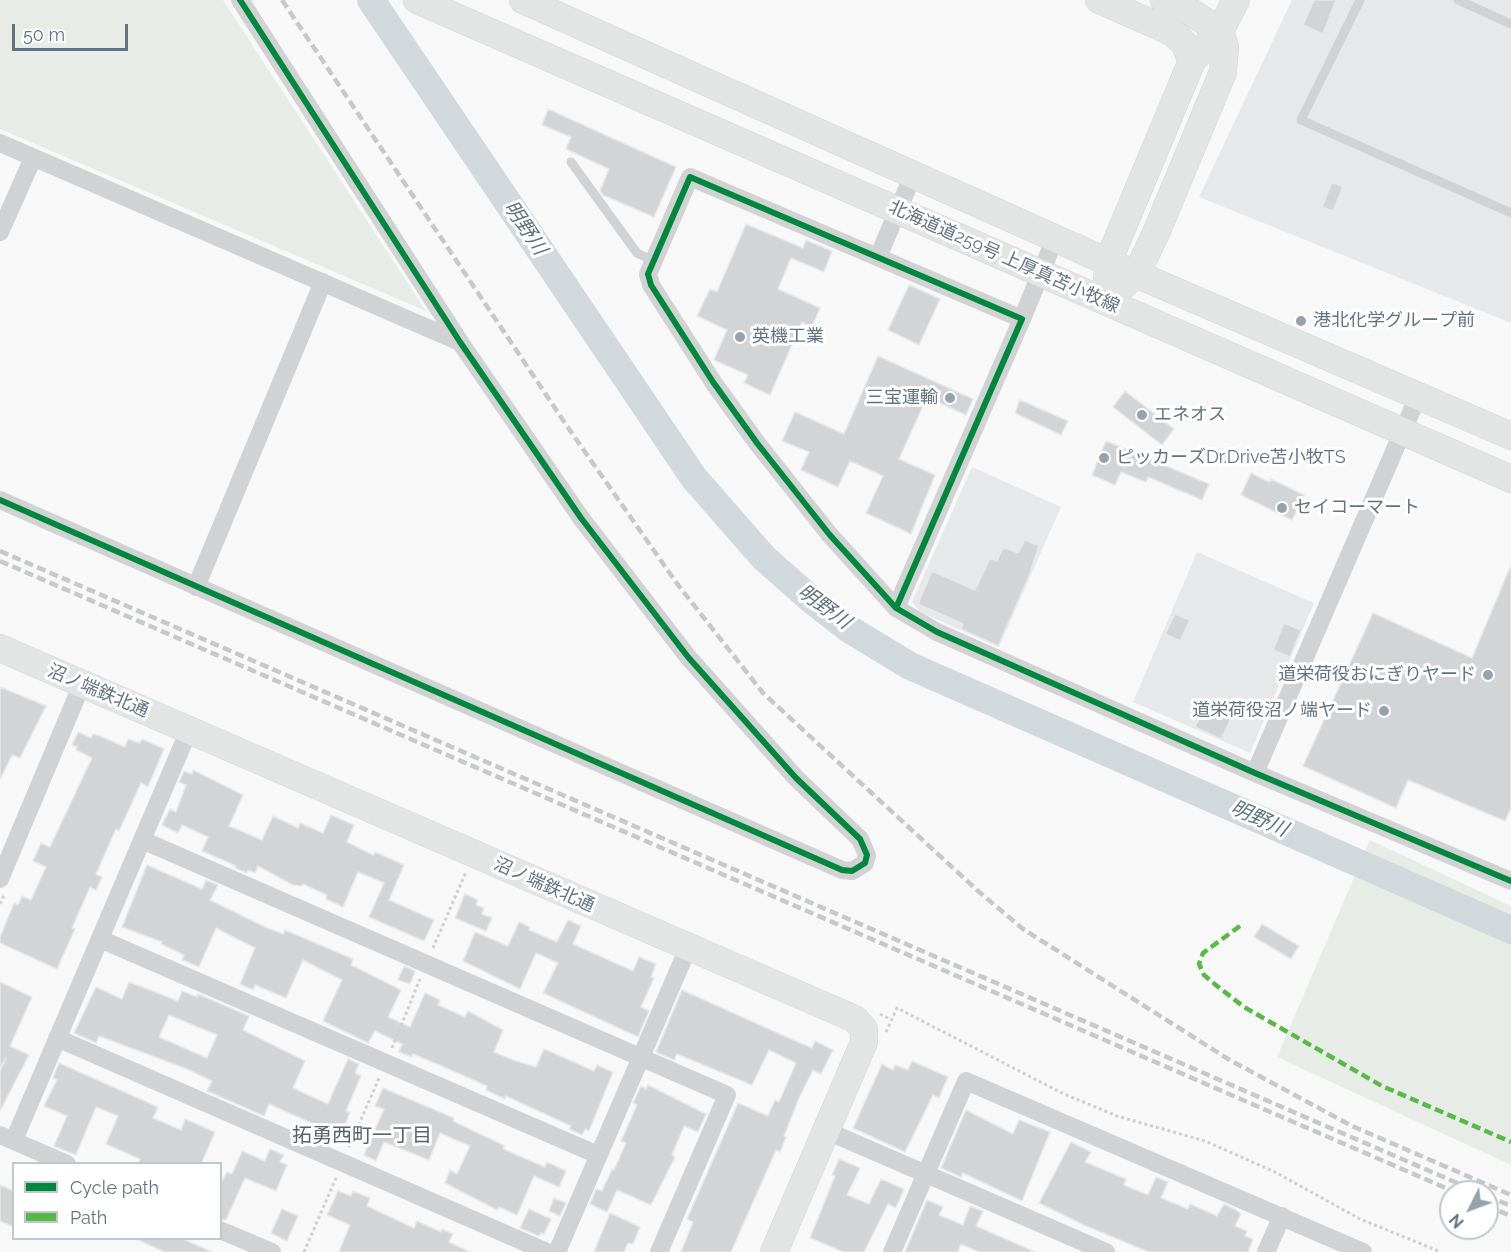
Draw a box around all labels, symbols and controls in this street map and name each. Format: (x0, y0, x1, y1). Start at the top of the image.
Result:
scale bar (15, 12, 130, 50)
text: 50 m (23, 24, 65, 45)
water label: 明野川 (498, 196, 552, 260)
street label: 北海道道259号 上厚真苫小牧線 (885, 196, 1123, 318)
place label: 港北化学グループ前 (1313, 310, 1475, 332)
marker: 港北化学グループ前 (1294, 314, 1308, 328)
place label: 英機工業 (752, 326, 824, 348)
marker: 英機工業 (733, 330, 747, 344)
place label: 三宝運輸 (866, 387, 938, 409)
marker: 三宝運輸 (943, 391, 957, 405)
place label: エネオス (1154, 404, 1226, 426)
marker: エネオス (1135, 408, 1149, 422)
place label: ピッカーズDr.Drive苫小牧TS (1116, 447, 1346, 469)
marker: ピッカーズDr.Drive苫小牧TS (1097, 451, 1111, 465)
place label: セイコーマート (1294, 497, 1420, 519)
marker: セイコーマート (1275, 501, 1289, 515)
water label: 明野川 (793, 580, 855, 634)
street label: 沼ノ端鉄北通 (44, 660, 152, 722)
place label: 道栄荷役おにぎりヤード (1278, 664, 1476, 686)
marker: 道栄荷役おにぎりヤード (1481, 668, 1495, 682)
place label: 道栄荷役沼ノ端ヤード (1192, 700, 1372, 722)
marker: 道栄荷役沼ノ端ヤード (1377, 704, 1391, 718)
water label: 明野川 (1227, 796, 1291, 842)
street label: 沼ノ端鉄北通 (490, 853, 598, 917)
district label: 拓勇西町一丁目 (292, 1124, 432, 1148)
legend (12, 1162, 222, 1240)
text: Cycle path (70, 1177, 159, 1198)
north arrow (1439, 1180, 1499, 1240)
text: Path (70, 1207, 107, 1228)
text: N (1446, 1210, 1468, 1232)

